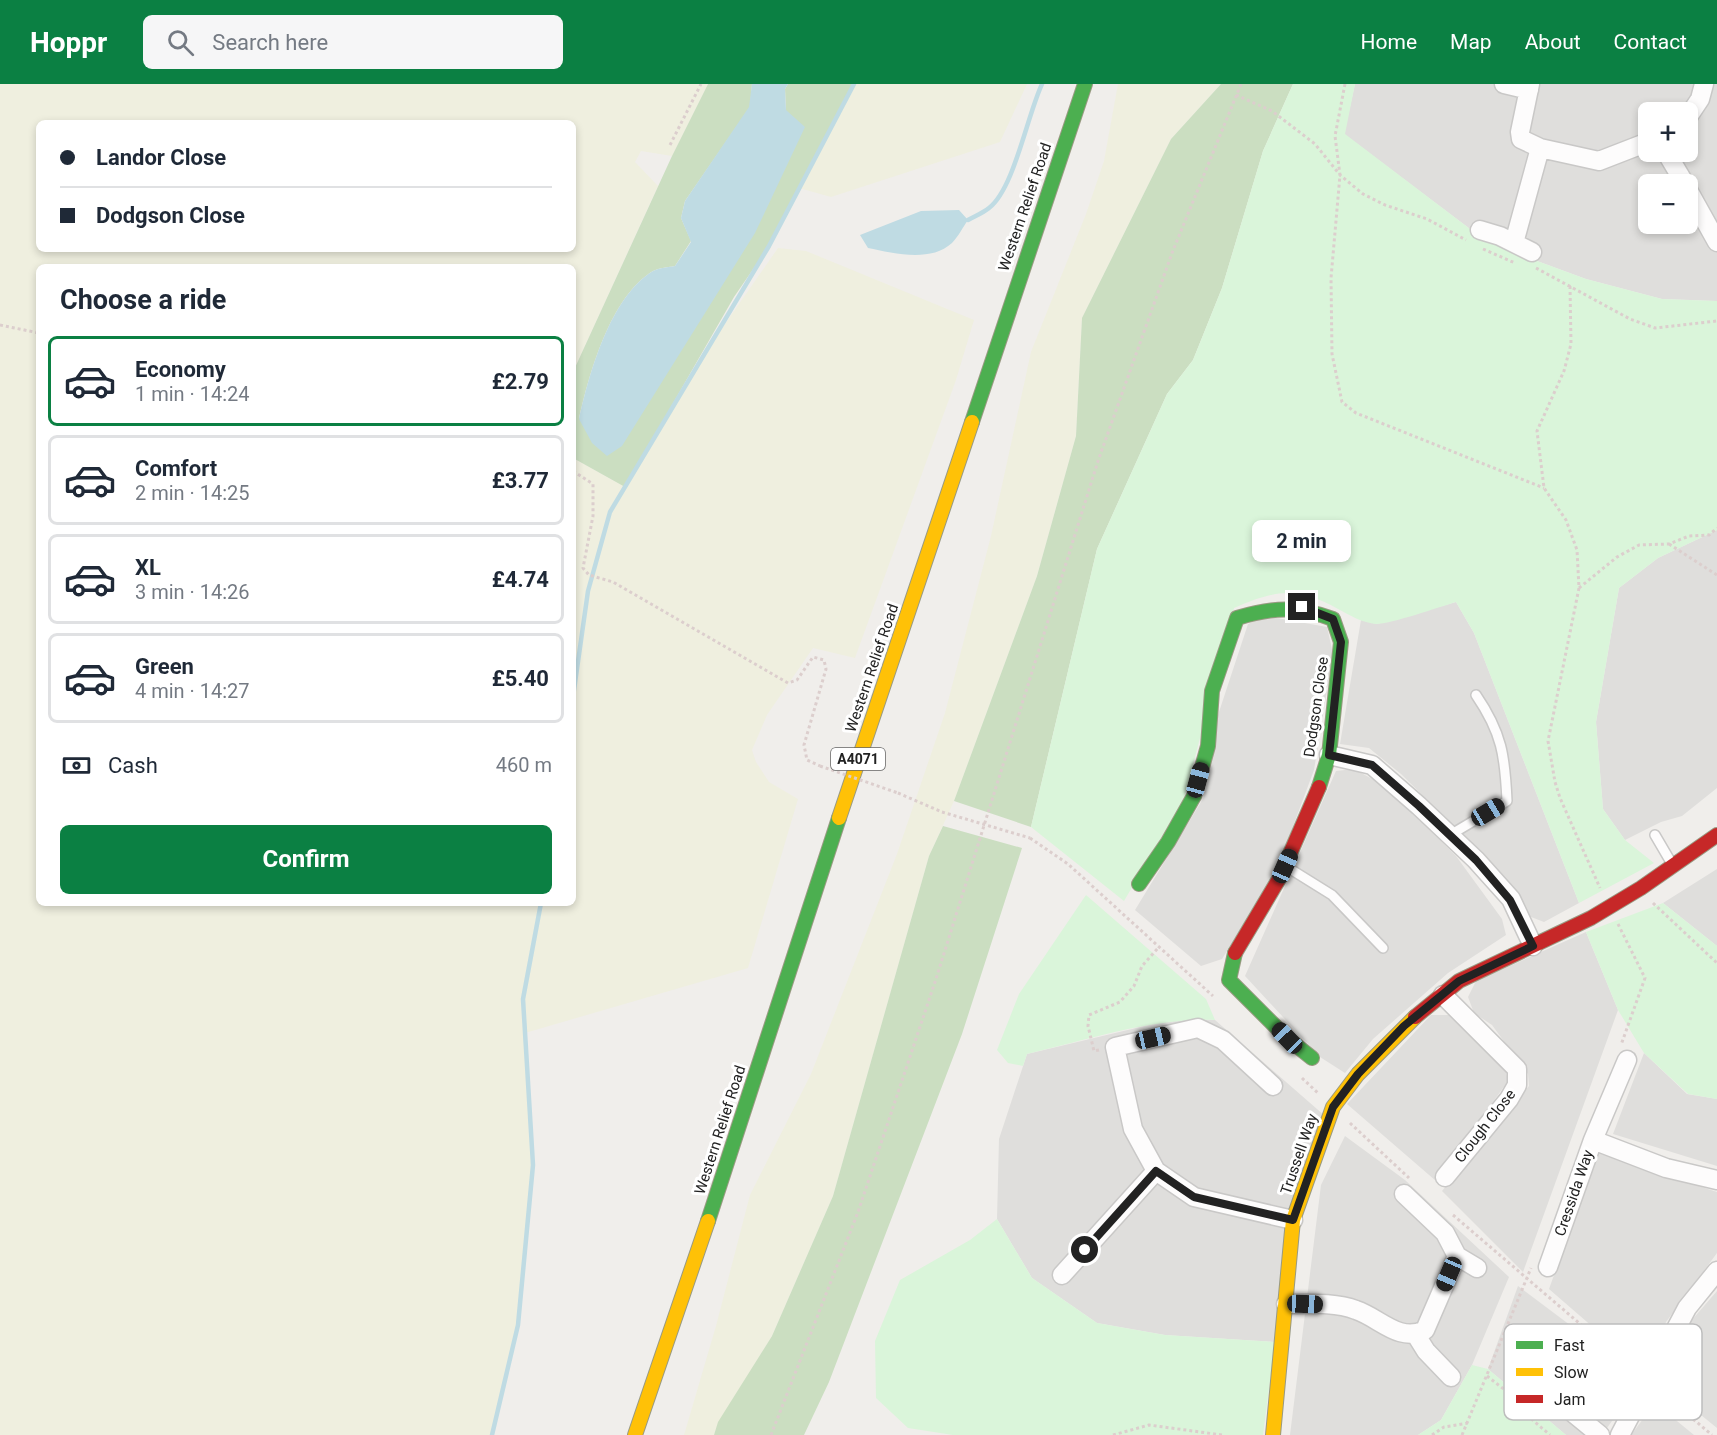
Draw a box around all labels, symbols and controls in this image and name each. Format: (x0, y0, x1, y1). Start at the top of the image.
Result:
search box (143, 15, 563, 69)
text: Hoppr (30, 26, 107, 59)
icon: search (164, 26, 197, 59)
text: Search here (212, 30, 328, 55)
text: Home (1361, 30, 1417, 54)
text: Map (1450, 30, 1492, 54)
text: About (1525, 30, 1581, 54)
text: Contact (1614, 30, 1687, 54)
map controls (1638, 102, 1698, 234)
button: + (1638, 102, 1698, 162)
street label: Western Relief Road (995, 140, 1055, 274)
text: Landor Close (96, 145, 226, 170)
button: − (1638, 174, 1698, 234)
text: Dodgson Close (96, 203, 245, 228)
text: Choose a ride (60, 284, 226, 316)
icon: car (63, 354, 117, 408)
text: Economy (135, 357, 226, 382)
text: £2.79 (492, 369, 549, 394)
text: 1 min · 14:24 (135, 382, 250, 406)
icon: car (63, 453, 117, 507)
text: Comfort (135, 456, 217, 481)
text: £3.77 (492, 468, 549, 493)
text: 2 min · 14:25 (135, 481, 250, 505)
callout: 2 min (1252, 520, 1352, 562)
text: 2 min (1276, 529, 1327, 553)
icon: car (63, 552, 117, 606)
text: XL (135, 555, 161, 580)
text: £4.74 (492, 567, 549, 592)
text: 3 min · 14:26 (135, 580, 250, 604)
route end (1288, 593, 1315, 620)
street label: Western Relief Road (842, 601, 902, 735)
icon: car (63, 651, 117, 705)
text: Green (135, 654, 194, 679)
street label: Dodgson Close (1300, 656, 1332, 758)
text: £5.40 (492, 666, 549, 691)
text: 4 min · 14:27 (135, 679, 250, 703)
road number: A4071 (831, 748, 885, 770)
icon: cash (60, 749, 93, 782)
text: Cash (108, 753, 158, 778)
text: 460 m (496, 753, 552, 777)
car (1185, 760, 1211, 800)
car (1468, 795, 1508, 829)
button: Confirm (60, 825, 552, 894)
car (1269, 846, 1301, 886)
car (1268, 1019, 1306, 1057)
car (1133, 1025, 1173, 1051)
street label: Western Relief Road (691, 1063, 749, 1197)
street label: Clough Close (1451, 1086, 1519, 1166)
street label: Trussell Way (1277, 1111, 1321, 1197)
street label: Cressida Way (1551, 1147, 1597, 1239)
route start (1071, 1236, 1098, 1263)
car (1434, 1254, 1464, 1294)
car (1287, 1294, 1323, 1314)
legend (1504, 1324, 1702, 1420)
text: Fast (1554, 1336, 1585, 1355)
text: Slow (1554, 1363, 1589, 1382)
text: Jam (1554, 1390, 1586, 1409)

